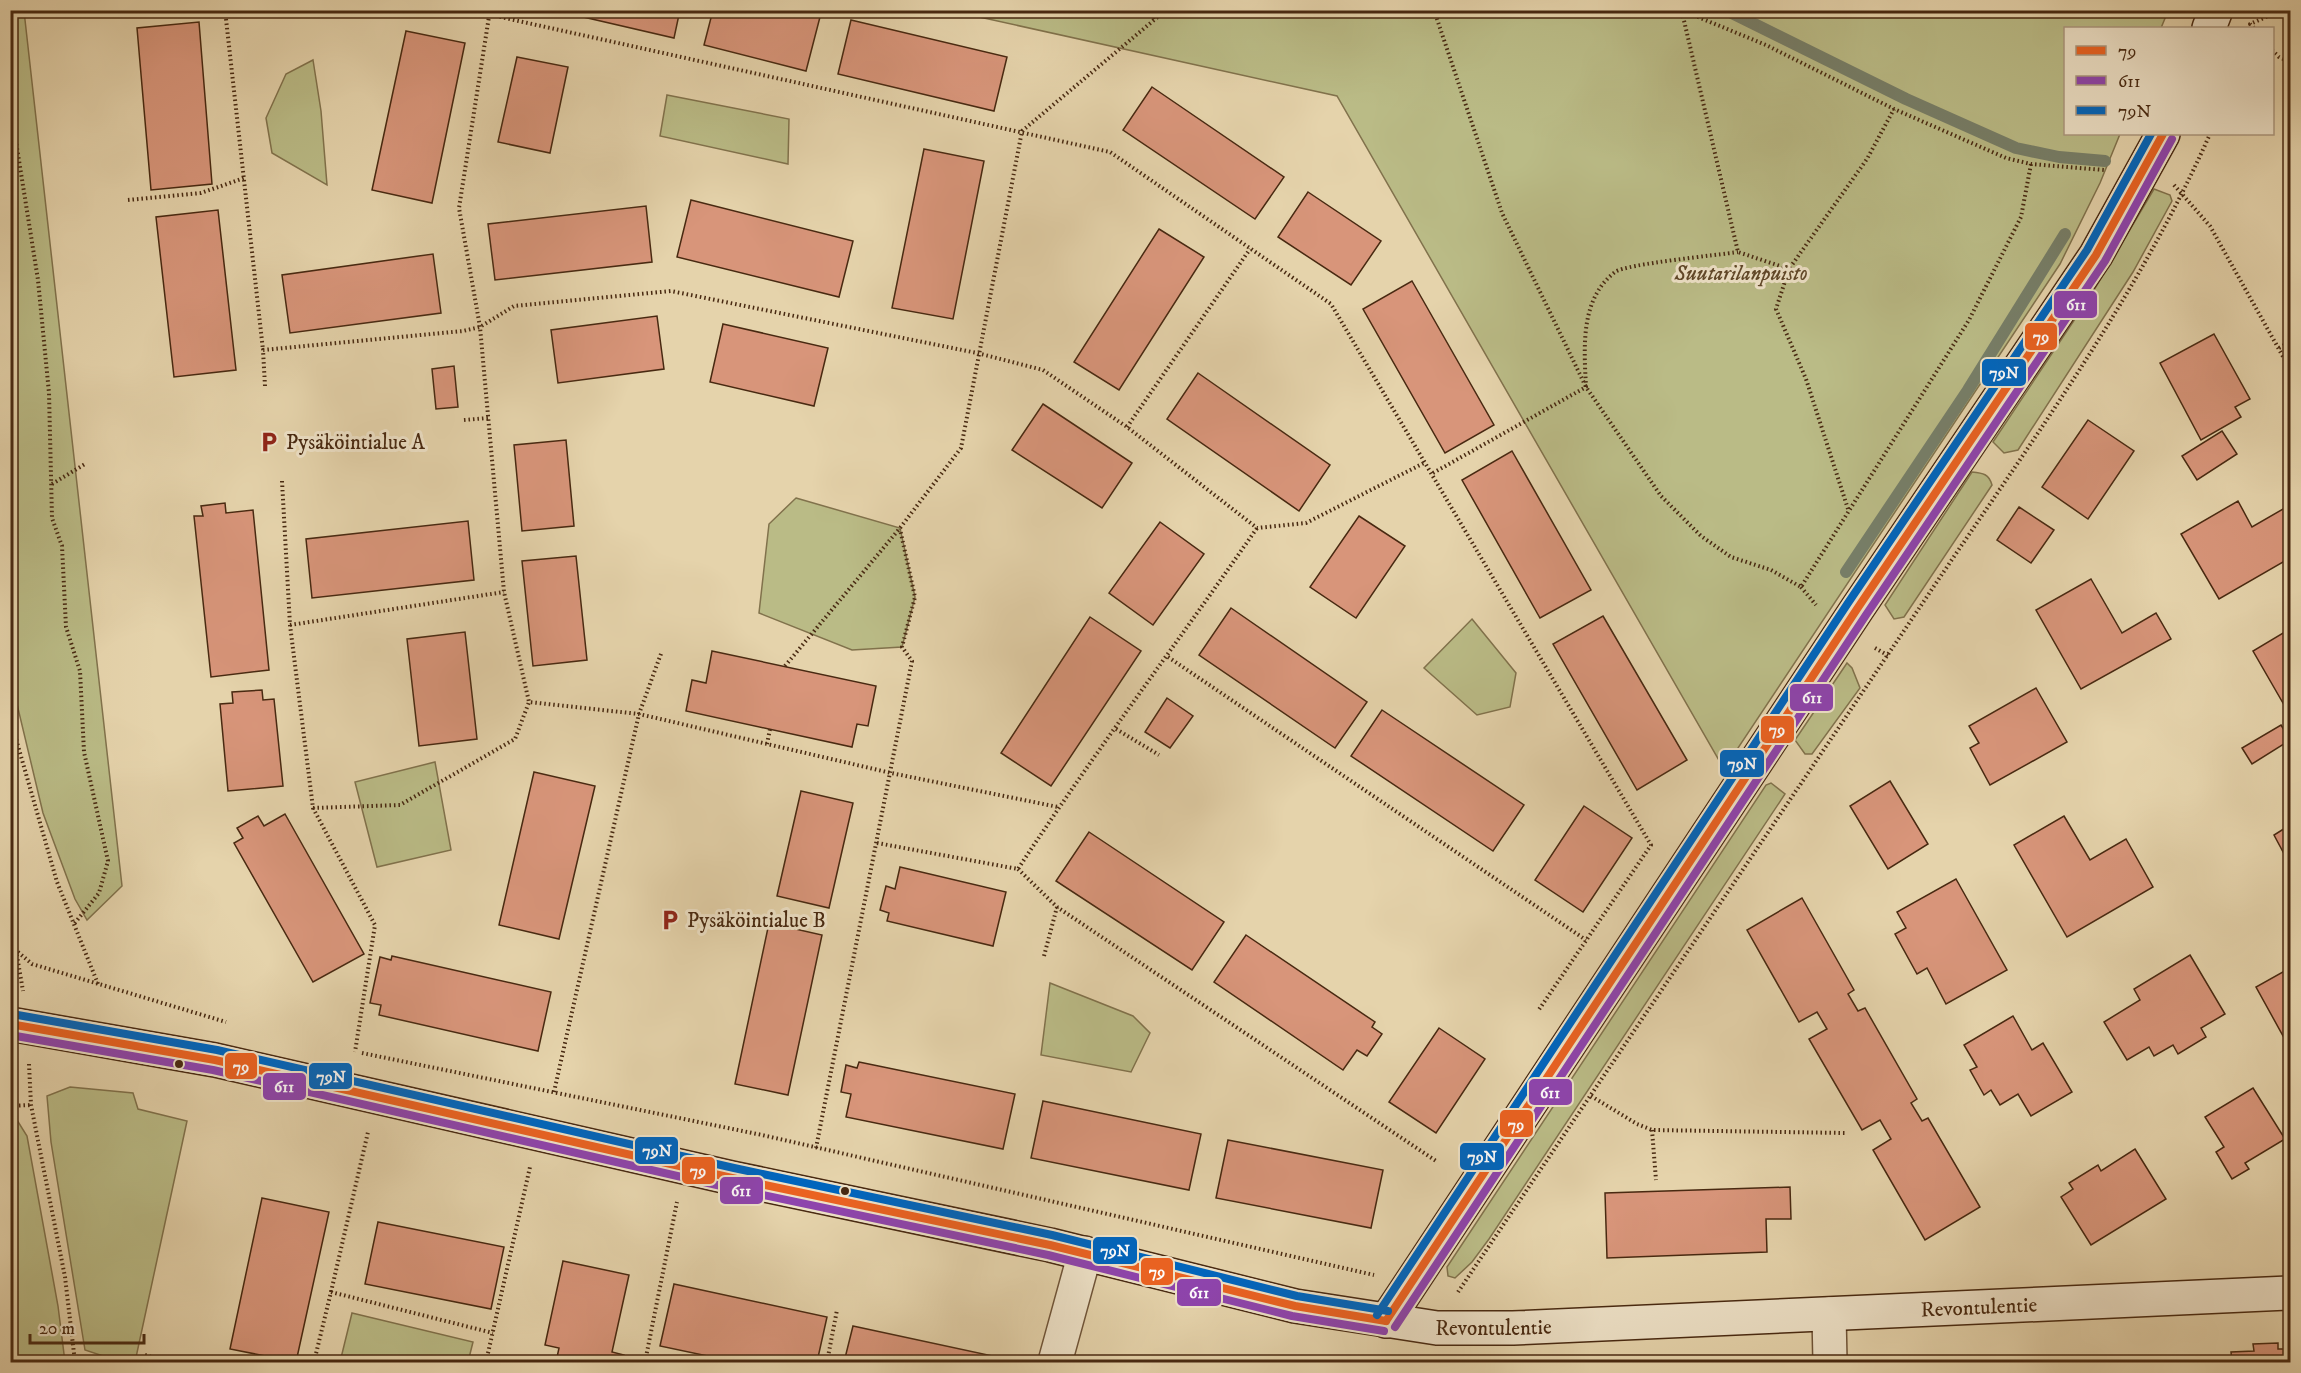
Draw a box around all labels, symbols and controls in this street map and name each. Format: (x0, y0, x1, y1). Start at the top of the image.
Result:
legend (2064, 27, 2274, 135)
text: 79 (2118, 41, 2136, 63)
text: 611 (2118, 71, 2141, 93)
text: 79N (2118, 101, 2151, 123)
park label: Suutarilanpuisto (1673, 261, 1808, 287)
line badge: 611 (2053, 290, 2098, 319)
text: 611 (2066, 295, 2086, 315)
line badge: 79 (2024, 322, 2058, 351)
text: 79 (2033, 327, 2049, 347)
line badge: 79N (1981, 358, 2027, 387)
text: 79N (1989, 363, 2019, 383)
parking icon: Pysäköintialue A (257, 430, 281, 454)
place label: Pysäköintialue A (286, 430, 425, 456)
line badge: 611 (1789, 683, 1834, 712)
text: 611 (1802, 688, 1822, 708)
line badge: 79 (1760, 715, 1795, 744)
text: 79 (1769, 720, 1785, 740)
line badge: 79N (1719, 749, 1765, 778)
text: 79N (1727, 754, 1757, 774)
parking icon: Pysäköintialue B (658, 908, 682, 932)
place label: Pysäköintialue B (687, 908, 826, 934)
line badge: 79 (224, 1052, 258, 1080)
text: 79 (233, 1057, 249, 1077)
unlabelled marker (173, 1058, 185, 1070)
line badge: 79N (308, 1062, 353, 1090)
text: 79N (316, 1067, 346, 1087)
line badge: 611 (262, 1072, 307, 1101)
text: 611 (274, 1077, 294, 1097)
line badge: 611 (1528, 1078, 1573, 1106)
text: 611 (1540, 1083, 1560, 1103)
line badge: 79 (1499, 1109, 1534, 1138)
text: 79 (1508, 1115, 1524, 1135)
line badge: 79N (634, 1136, 679, 1165)
text: 79N (642, 1141, 672, 1161)
line badge: 79N (1459, 1142, 1505, 1171)
text: 79N (1467, 1147, 1497, 1167)
line badge: 79 (681, 1156, 716, 1185)
text: 79 (690, 1161, 706, 1181)
line badge: 611 (719, 1176, 764, 1205)
text: 611 (731, 1181, 751, 1201)
unlabelled marker (839, 1185, 851, 1197)
line badge: 79N (1092, 1236, 1138, 1265)
text: 79N (1100, 1241, 1130, 1261)
line badge: 79 (1140, 1257, 1174, 1286)
text: 79 (1149, 1262, 1165, 1282)
line badge: 611 (1176, 1278, 1222, 1307)
text: 611 (1189, 1283, 1209, 1303)
street label: Revontulentie (1920, 1292, 2038, 1324)
scale bar (30, 1307, 144, 1345)
street label: Revontulentie (1435, 1314, 1552, 1342)
text: 20 m (39, 1318, 75, 1340)

